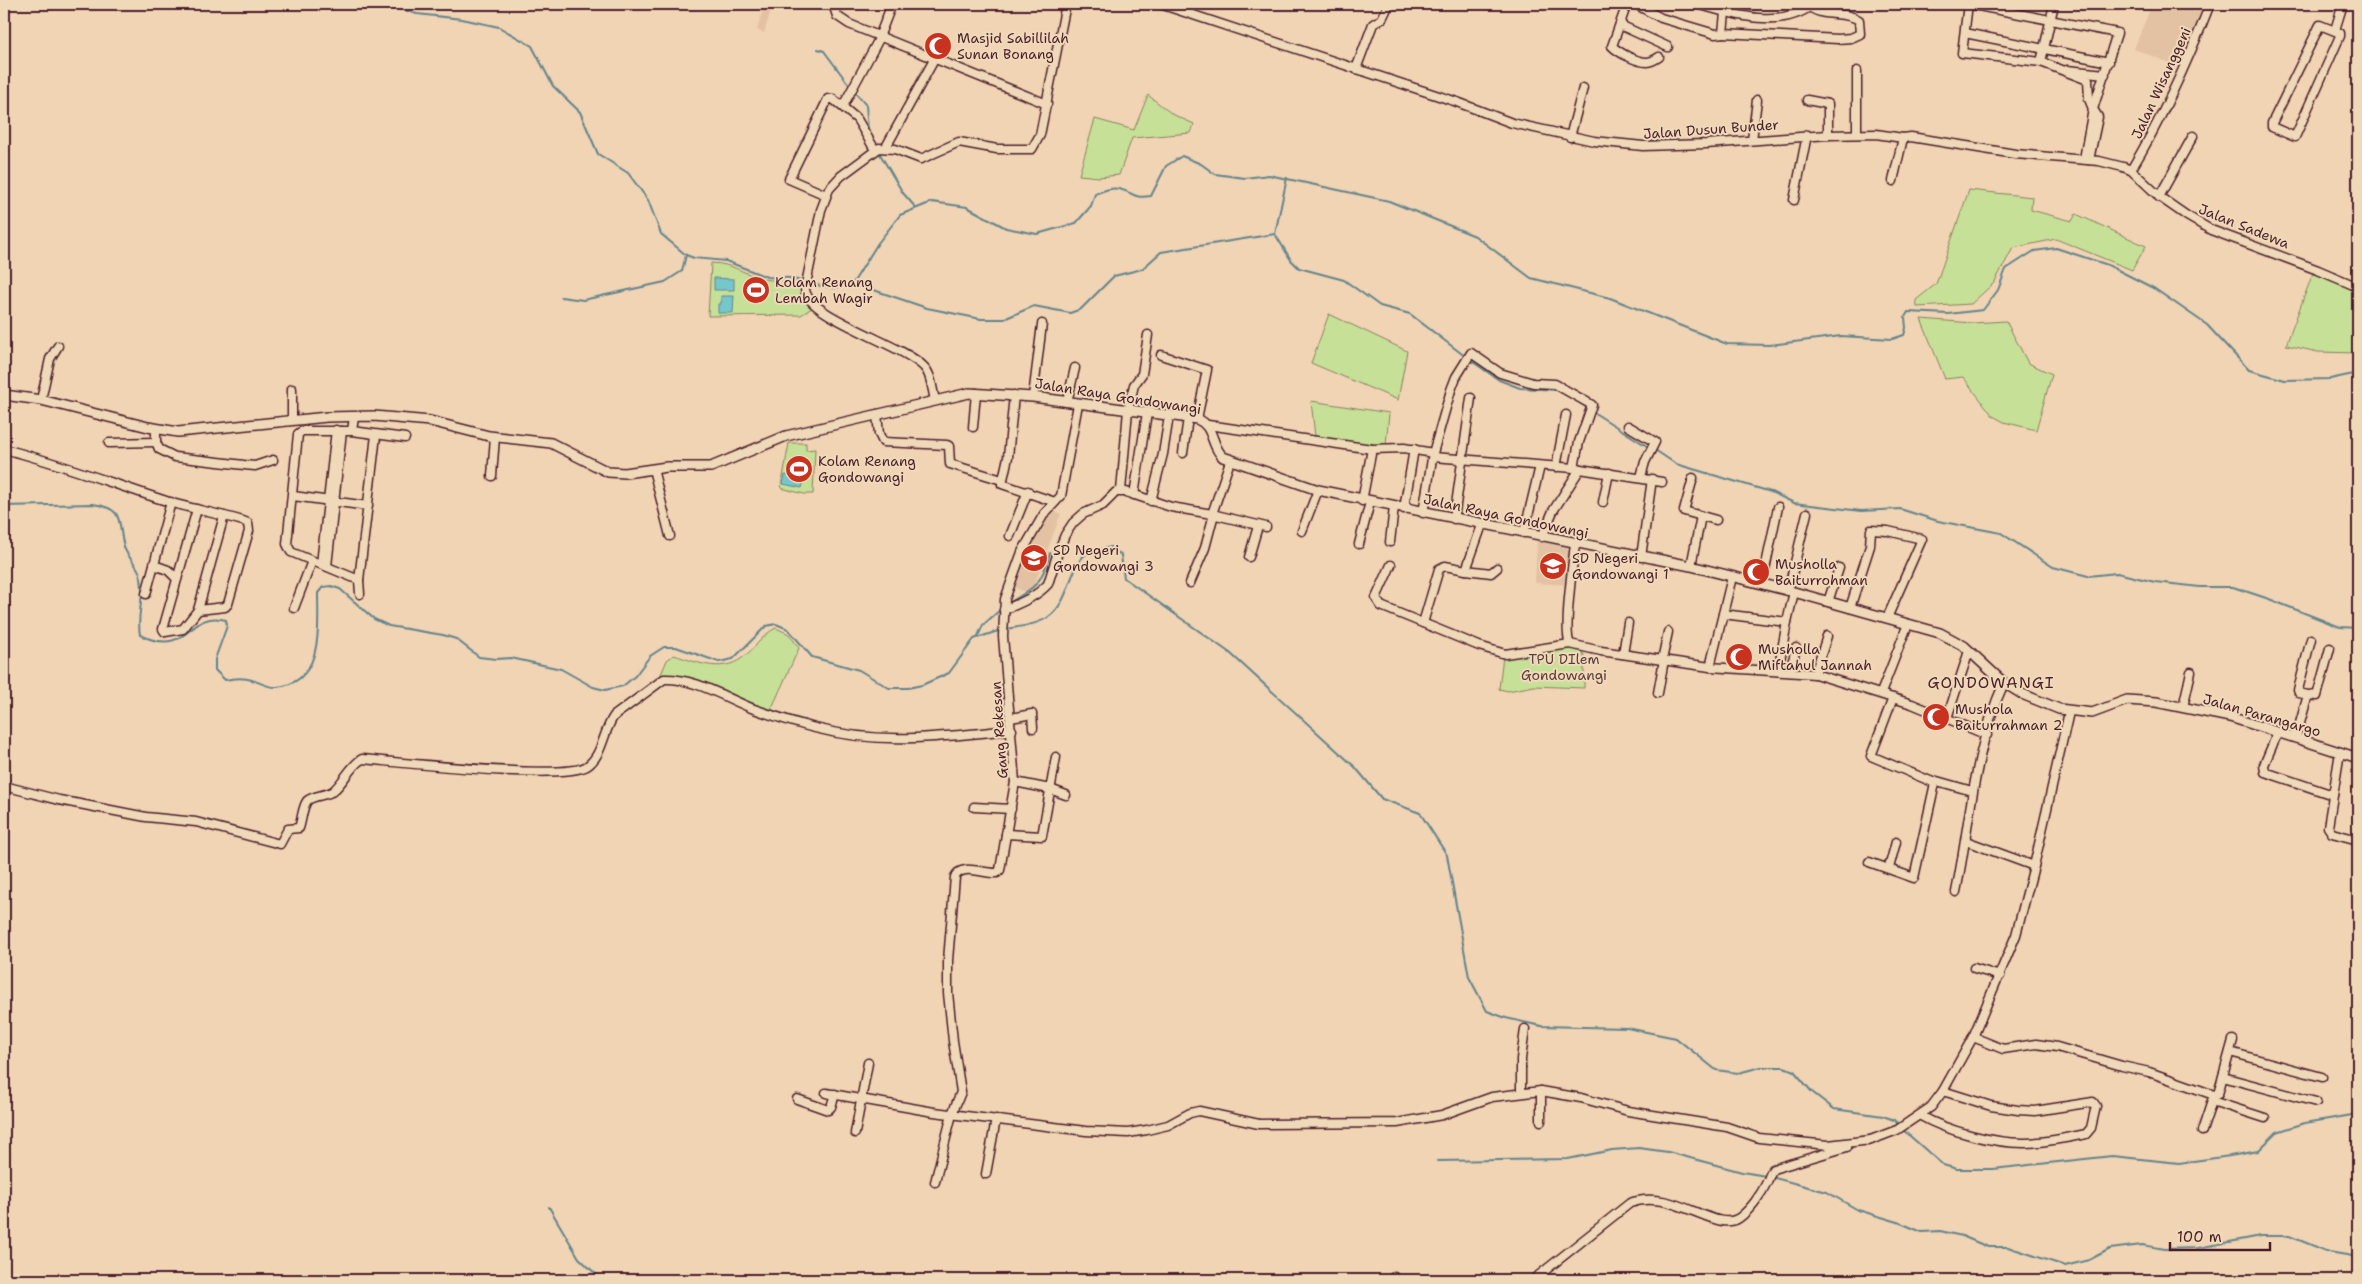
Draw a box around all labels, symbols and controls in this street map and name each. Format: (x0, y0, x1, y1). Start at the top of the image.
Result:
street label: Jalan Wisanggeni (2127, 24, 2195, 142)
place label: Masjid Sabillilah Sunan Bonang (957, 29, 1069, 63)
mosque icon: Masjid Sabillilah Sunan Bonang (923, 31, 953, 61)
street label: Jalan Dusun Bunder (1642, 115, 1780, 143)
street label: Jalan Sadewa (2196, 200, 2292, 253)
place label: Kolam Renang Lembah Wagir (775, 273, 873, 307)
sports icon: Kolam Renang Lembah Wagir (741, 275, 771, 305)
street label: Jalan Raya Gondowangi (1033, 374, 1203, 418)
place label: Kolam Renang Gondowangi (818, 452, 916, 486)
sports icon: Kolam Renang Gondowangi (784, 454, 814, 484)
street label: Jalan Raya Gondowangi (1422, 490, 1590, 542)
place label: SD Negeri Gondowangi 3 (1053, 541, 1154, 575)
school or university icon: SD Negeri Gondowangi 3 (1019, 543, 1049, 573)
place label: SD Negeri Gondowangi 1 (1572, 549, 1669, 583)
school or university icon: SD Negeri Gondowangi 1 (1538, 551, 1568, 581)
place label: Musholla Baiturrohman (1775, 555, 1868, 589)
mosque icon: Musholla Baiturrohman (1741, 557, 1771, 587)
place label: Musholla Miftahul Jannah (1758, 640, 1872, 674)
mosque icon: Musholla Miftahul Jannah (1724, 642, 1754, 672)
park label: TPU DIlem Gondowangi (1521, 650, 1607, 684)
district label: GONDOWANGI (1928, 672, 2054, 693)
street label: Gang Rekesan (987, 680, 1011, 779)
street label: Jalan Parangargo (2201, 690, 2323, 740)
place label: Mushola Baiturrahman 2 (1955, 700, 2062, 734)
mosque icon: Mushola Baiturrahman 2 (1921, 702, 1951, 732)
scale bar (2170, 1219, 2270, 1251)
text: 100 m (2177, 1227, 2222, 1247)

